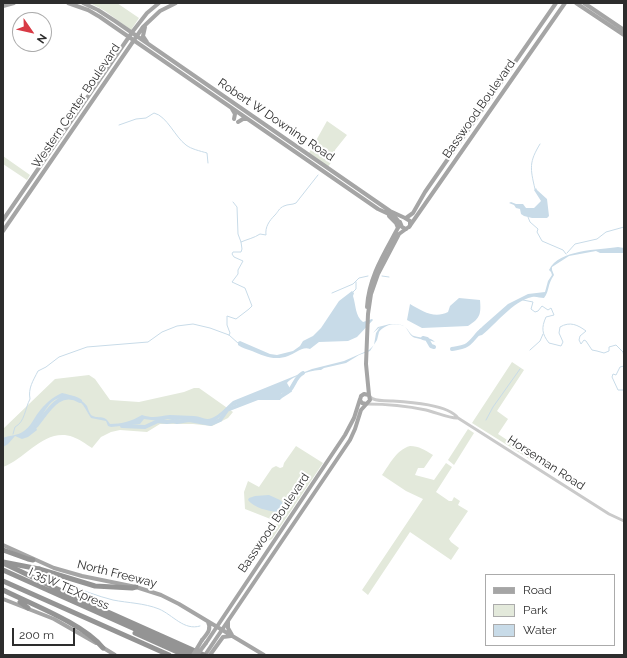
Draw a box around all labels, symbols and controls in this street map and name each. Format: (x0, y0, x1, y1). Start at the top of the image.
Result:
north arrow (12, 12, 52, 52)
text: N (34, 31, 49, 46)
street label: Western Center Boulevard (29, 41, 123, 171)
street label: Basswood Boulevard (440, 57, 518, 161)
street label: Robert W Downing Road (215, 76, 337, 164)
street label: Horseman Road (505, 433, 587, 493)
street label: Basswood Boulevard (235, 470, 313, 576)
street label: North Freeway (76, 557, 158, 591)
street label: I 35W TEXpress (27, 565, 111, 613)
legend (485, 574, 615, 646)
text: Road (523, 583, 552, 597)
text: Park (523, 603, 548, 617)
scale bar (14, 620, 77, 646)
text: Water (523, 623, 557, 637)
text: 200 m (19, 628, 54, 642)

